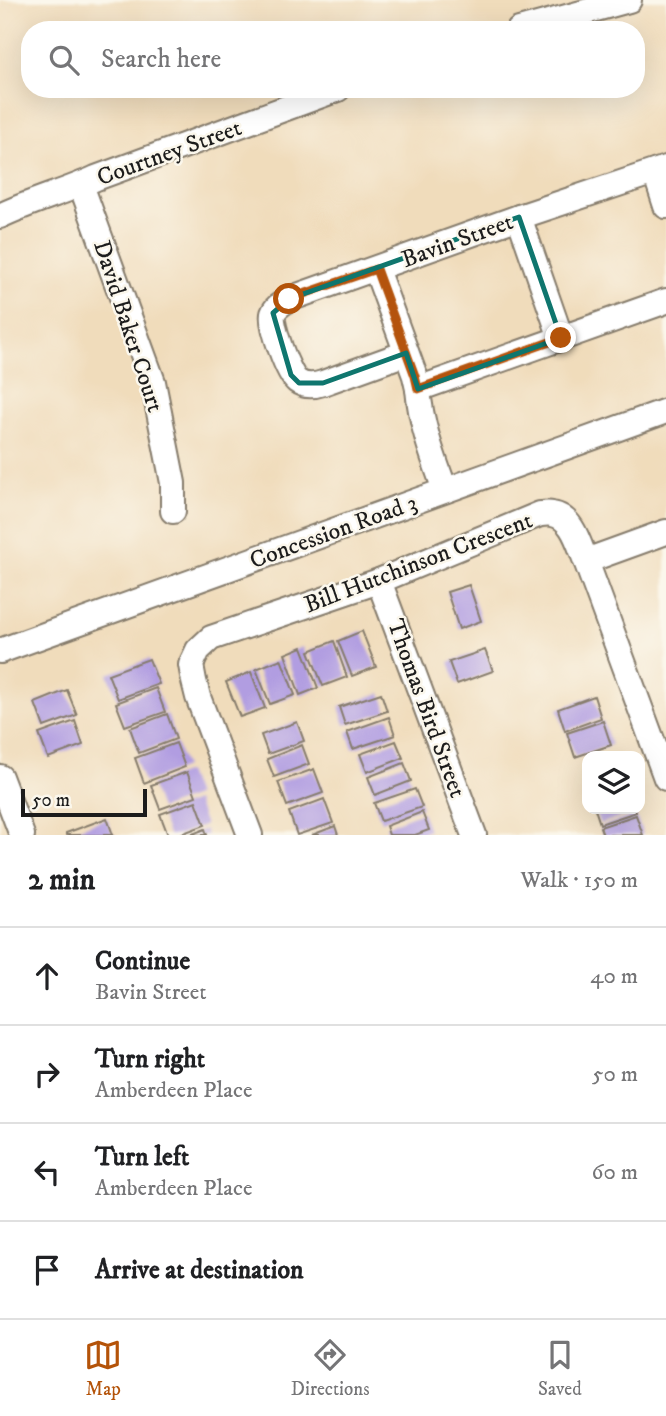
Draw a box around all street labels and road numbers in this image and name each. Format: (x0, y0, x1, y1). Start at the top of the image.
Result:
street label: Courtney Street (93, 113, 246, 193)
street label: Bavin Street (397, 207, 518, 275)
street label: David Baker Court (86, 237, 170, 416)
street label: Concession Road 3 (246, 488, 421, 576)
street label: Bill Hutchinson Crescent (300, 505, 537, 620)
street label: Thomas Bird Street (380, 615, 472, 802)

